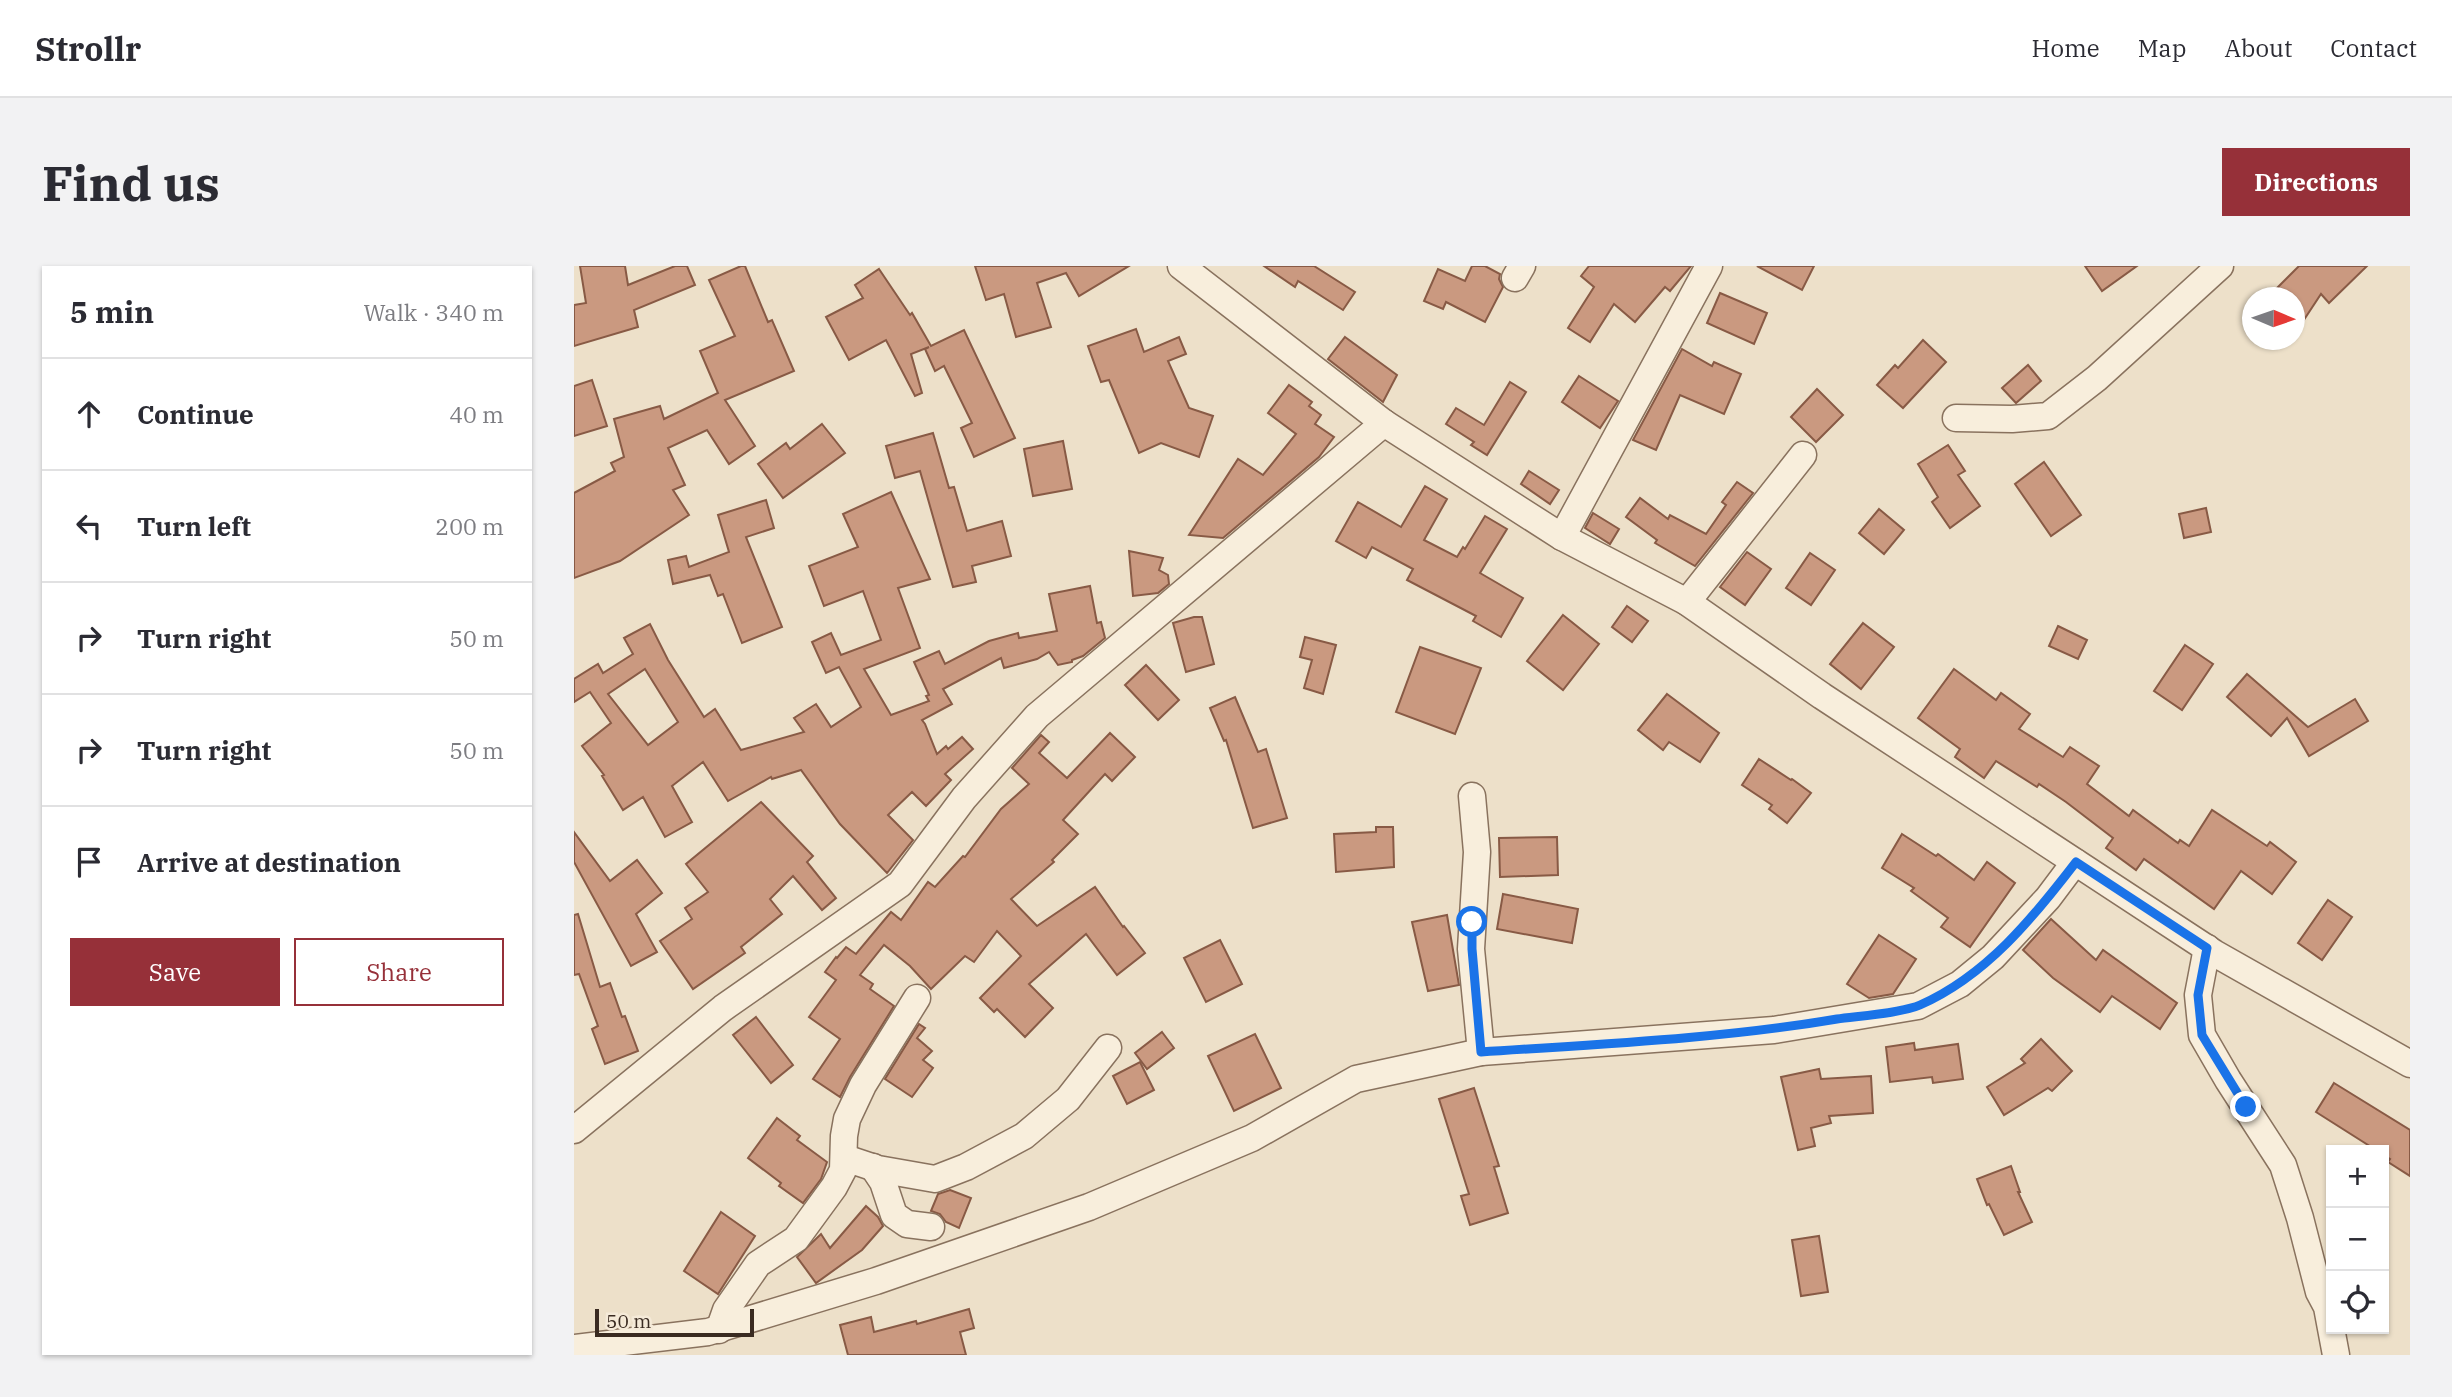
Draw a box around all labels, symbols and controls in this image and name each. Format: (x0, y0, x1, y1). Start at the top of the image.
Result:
text: Strollr (35, 27, 141, 70)
text: Home (2032, 32, 2100, 64)
text: Map (2138, 32, 2186, 64)
text: About (2224, 32, 2292, 64)
text: Contact (2330, 32, 2417, 64)
button: Directions (2222, 148, 2410, 216)
text: Find us (42, 151, 220, 214)
north arrow (2242, 287, 2305, 350)
text: 5 min (70, 292, 154, 331)
text: Walk · 340 m (363, 297, 504, 327)
icon: ahead (70, 395, 108, 433)
text: Continue (137, 397, 254, 431)
text: 40 m (449, 399, 504, 429)
icon: left (70, 507, 108, 545)
text: Turn left (137, 509, 251, 543)
text: 200 m (435, 511, 504, 541)
icon: right (70, 619, 108, 657)
text: Turn right (137, 621, 271, 655)
text: 50 m (449, 623, 504, 653)
icon: right (70, 731, 108, 769)
text: Turn right (137, 733, 271, 767)
text: 50 m (449, 735, 504, 765)
icon: arrive (70, 843, 108, 881)
text: Arrive at destination (137, 845, 401, 879)
route start (1456, 906, 1487, 937)
button: Save (70, 938, 280, 1006)
button: Share (294, 938, 504, 1006)
route end (2230, 1091, 2261, 1122)
map controls (2326, 1145, 2389, 1334)
button: + (2326, 1145, 2389, 1208)
button: − (2326, 1208, 2389, 1271)
button: locate (2326, 1271, 2389, 1334)
scale bar (595, 1306, 754, 1338)
text: 50 m (606, 1309, 651, 1333)

